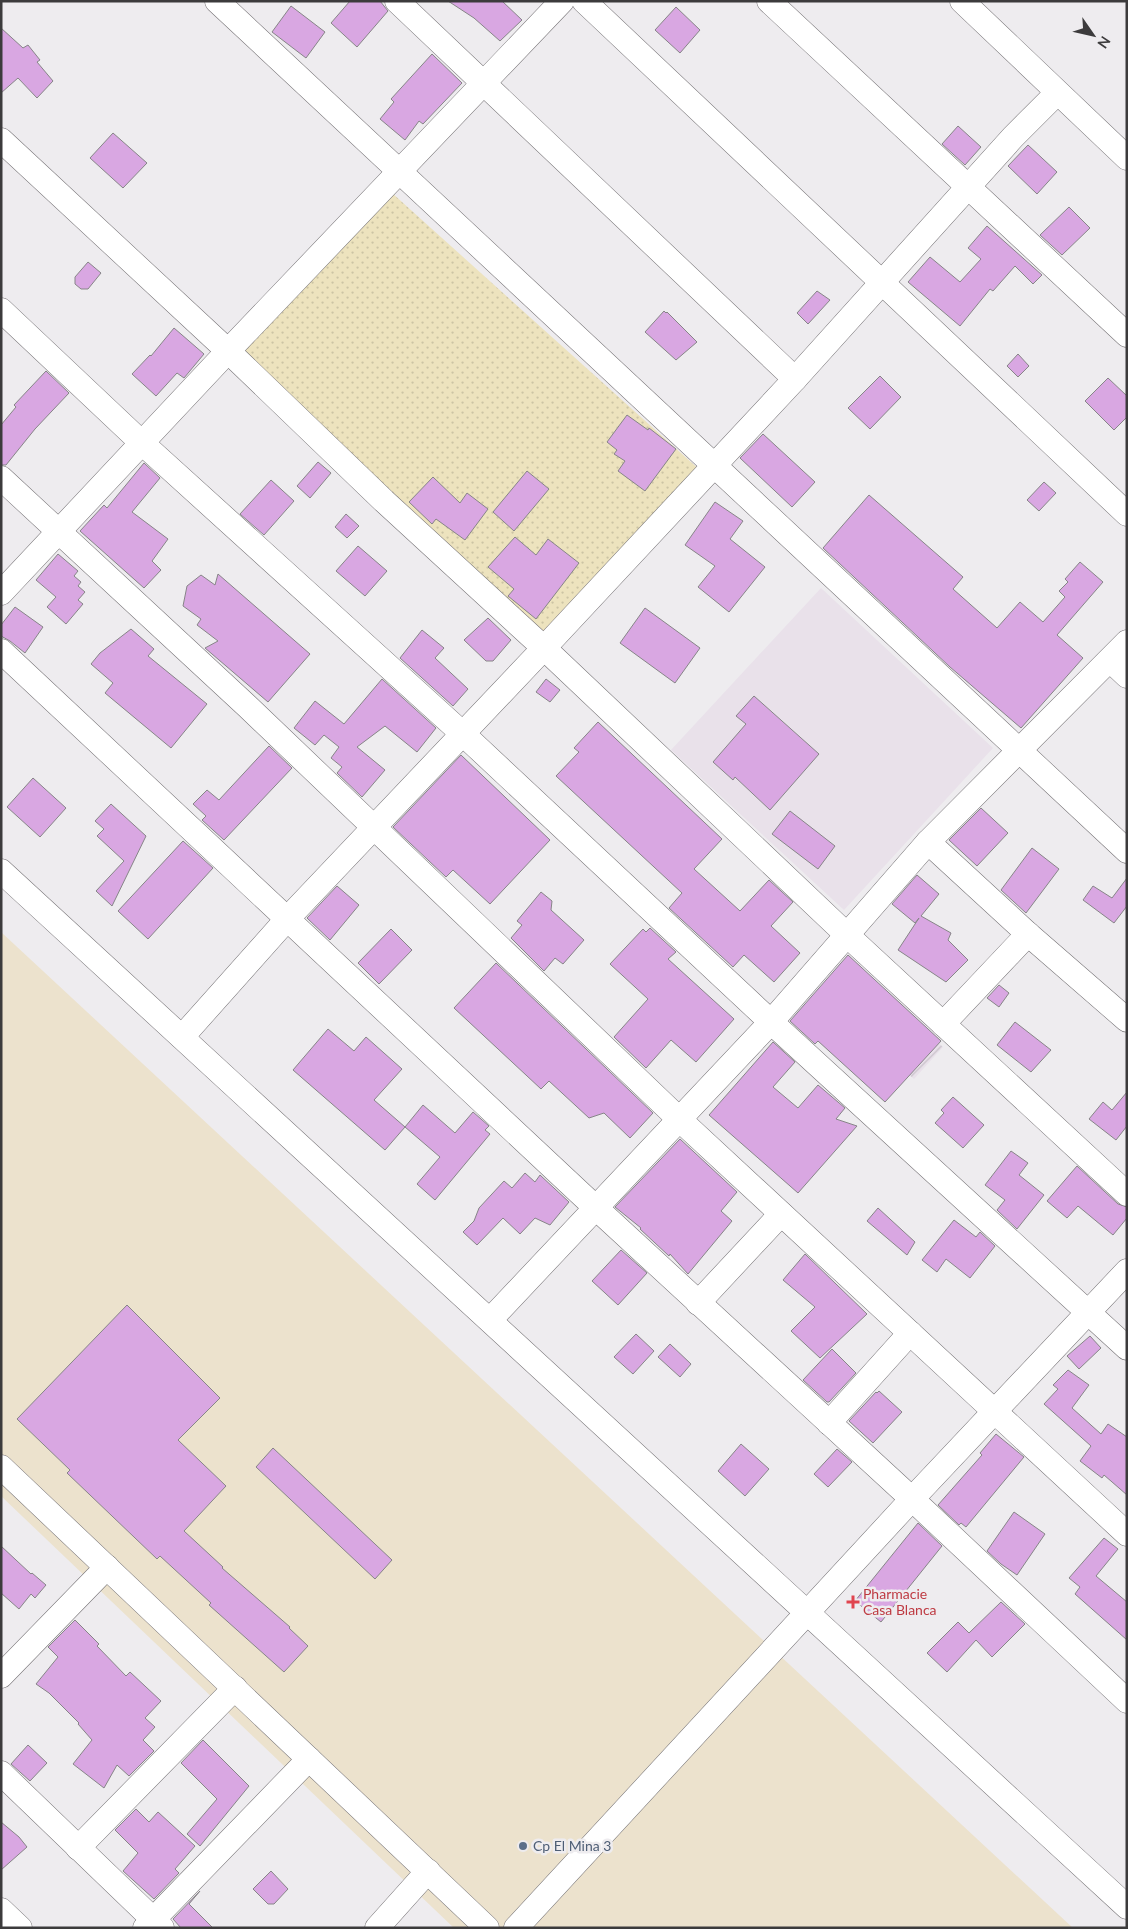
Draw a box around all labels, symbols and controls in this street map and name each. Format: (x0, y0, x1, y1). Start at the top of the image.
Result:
north arrow (1068, 10, 1118, 60)
text: N (1094, 33, 1114, 52)
place label: Pharmacie Casa Blanca (863, 1585, 937, 1618)
marker: Pharmacie Casa Blanca (847, 1596, 859, 1608)
place label: Cp El Mina 3 (533, 1837, 611, 1854)
marker: Cp El Mina 3 (517, 1840, 529, 1852)

